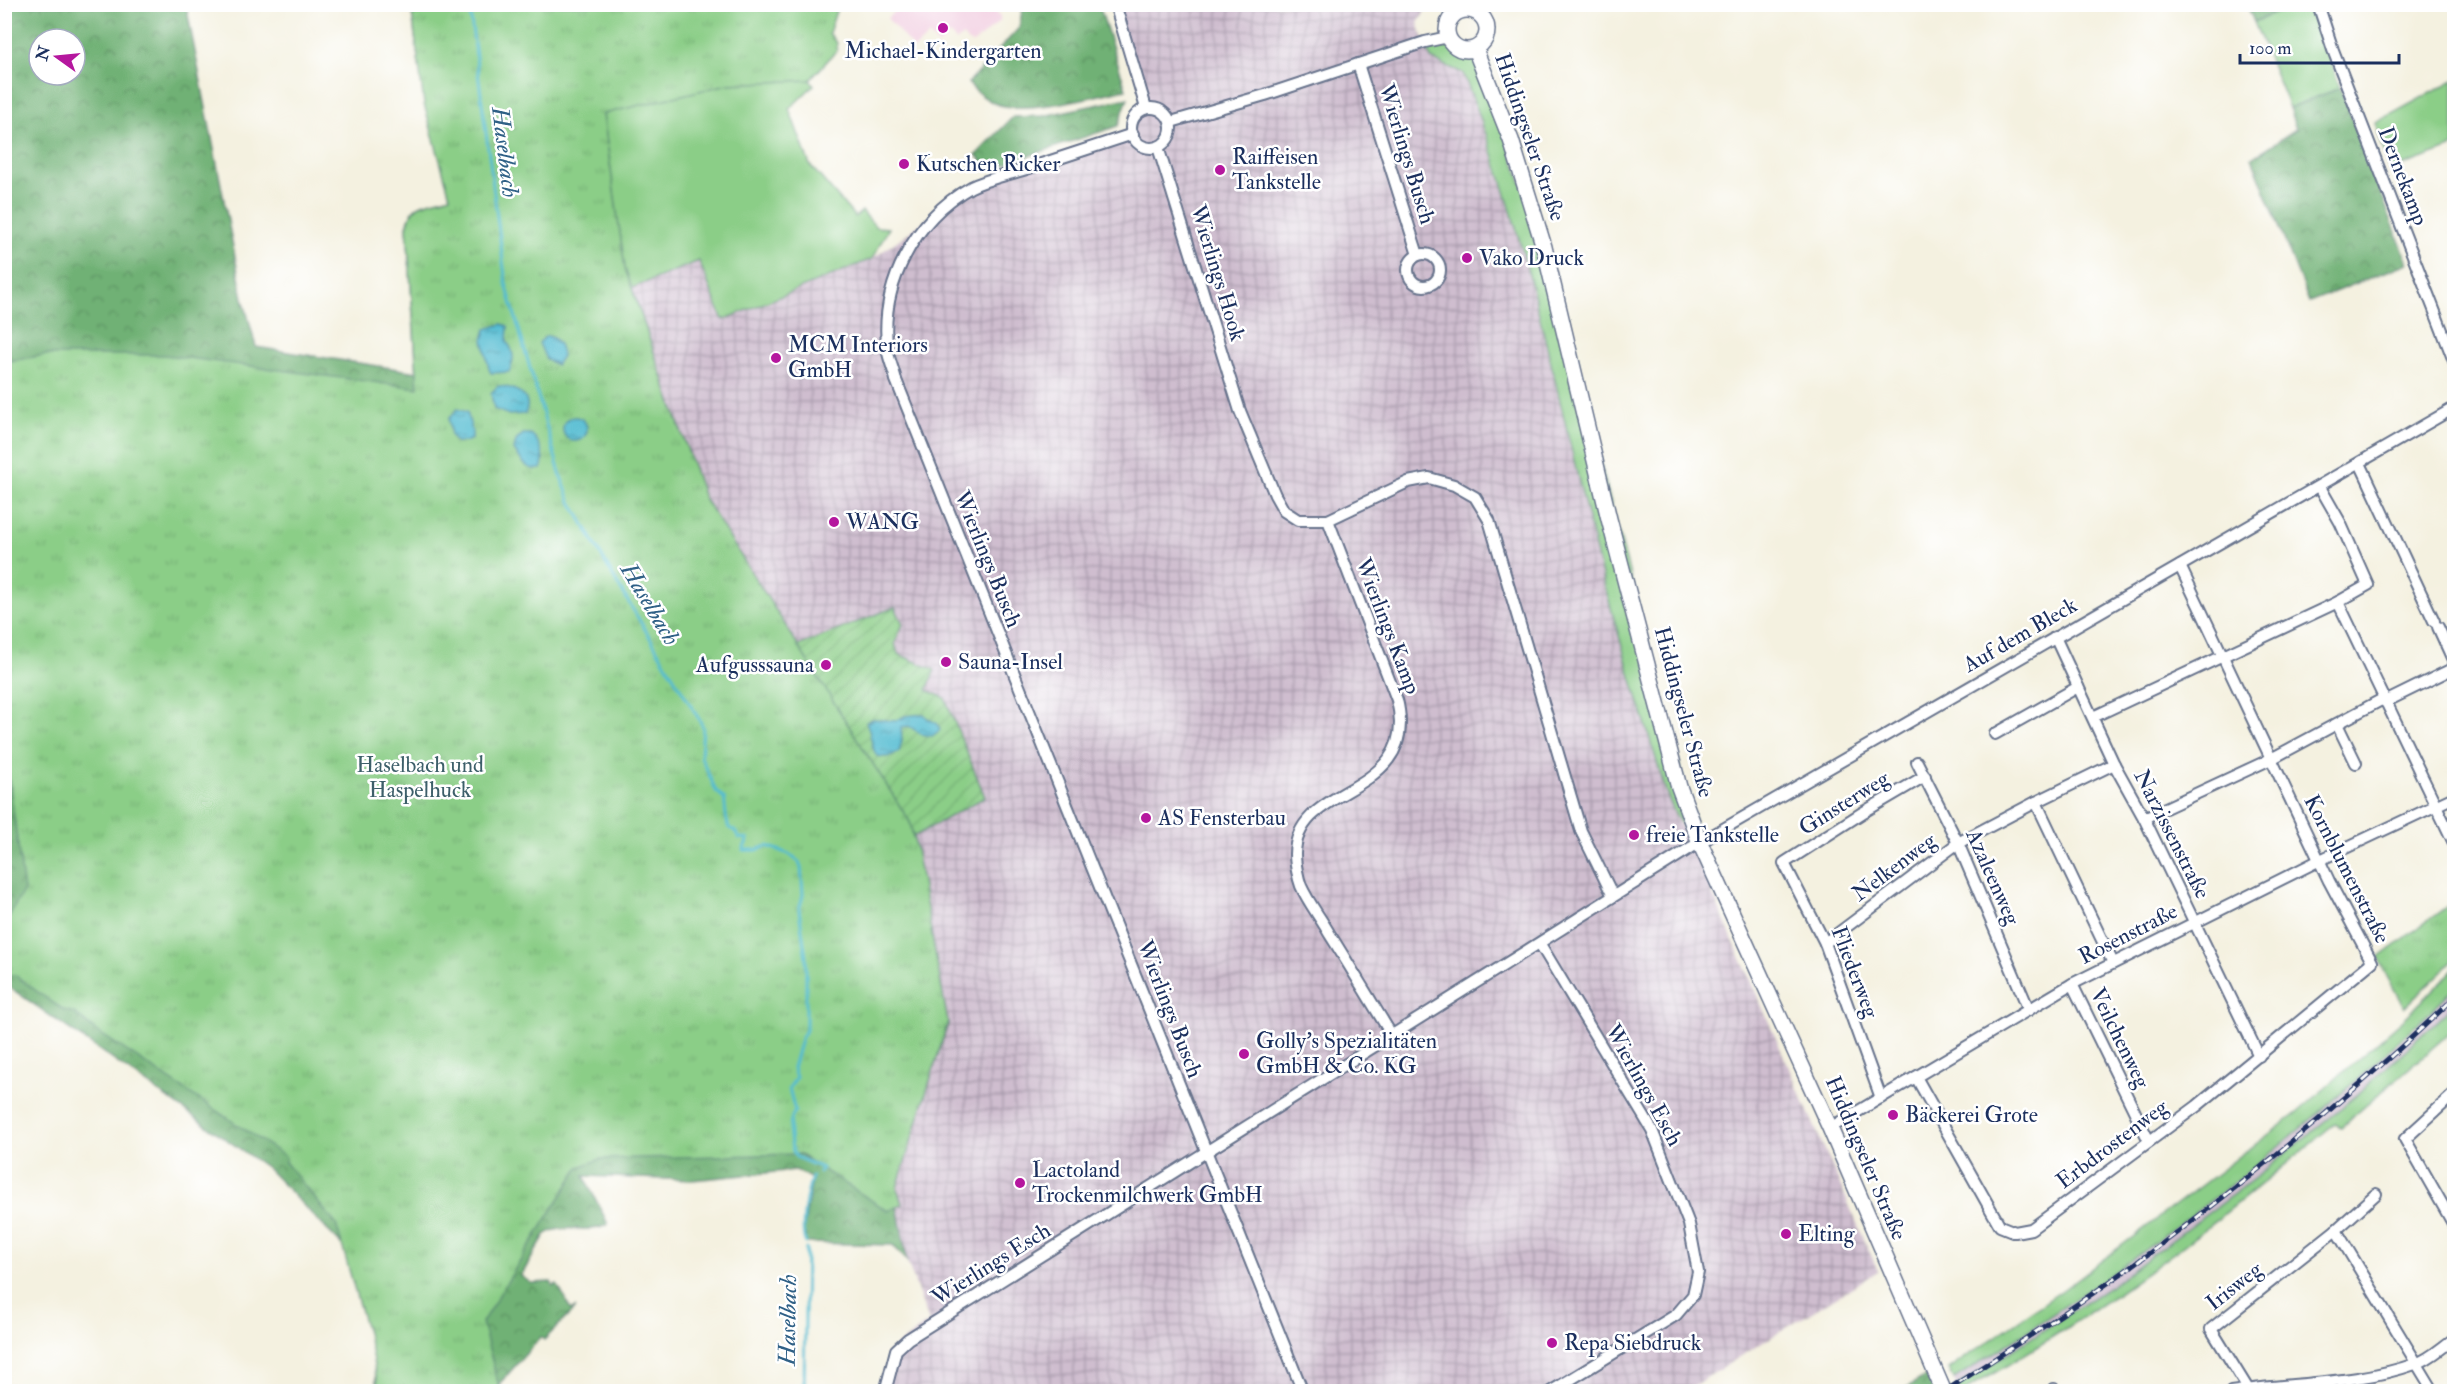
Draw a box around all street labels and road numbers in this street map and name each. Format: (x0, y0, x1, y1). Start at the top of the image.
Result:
street label: Hiddingseler Straße (1488, 49, 1572, 225)
street label: Wierlings Busch (1372, 80, 1442, 228)
street label: Dernekamp (2370, 123, 2435, 230)
street label: Wierlings Hook (1184, 201, 1252, 345)
street label: Wierlings Busch (947, 486, 1028, 632)
street label: Wierlings Kamp (1348, 553, 1427, 699)
street label: Auf dem Bleck (1957, 591, 2082, 679)
street label: Hiddingseler Straße (1648, 624, 1720, 800)
street label: Ginsterweg (1794, 764, 1895, 842)
street label: Narzissenstraße (2127, 765, 2217, 903)
street label: Kornblumenstraße (2297, 790, 2397, 948)
street label: Azaleenweg (1959, 824, 2027, 930)
street label: Nelkenweg (1846, 826, 1942, 908)
street label: Rosenstraße (2074, 897, 2182, 971)
street label: Fliederweg (1825, 922, 1886, 1023)
street label: Wierlings Busch (1131, 935, 1209, 1082)
street label: Veilchenweg (2084, 983, 2157, 1094)
street label: Wierlings Esch (1599, 1018, 1689, 1151)
street label: Hiddingseler Straße (1819, 1072, 1913, 1244)
street label: Erbdrostenweg (2051, 1092, 2174, 1195)
street label: Wierlings Esch (925, 1216, 1056, 1312)
street label: Irisweg (2200, 1255, 2269, 1317)

